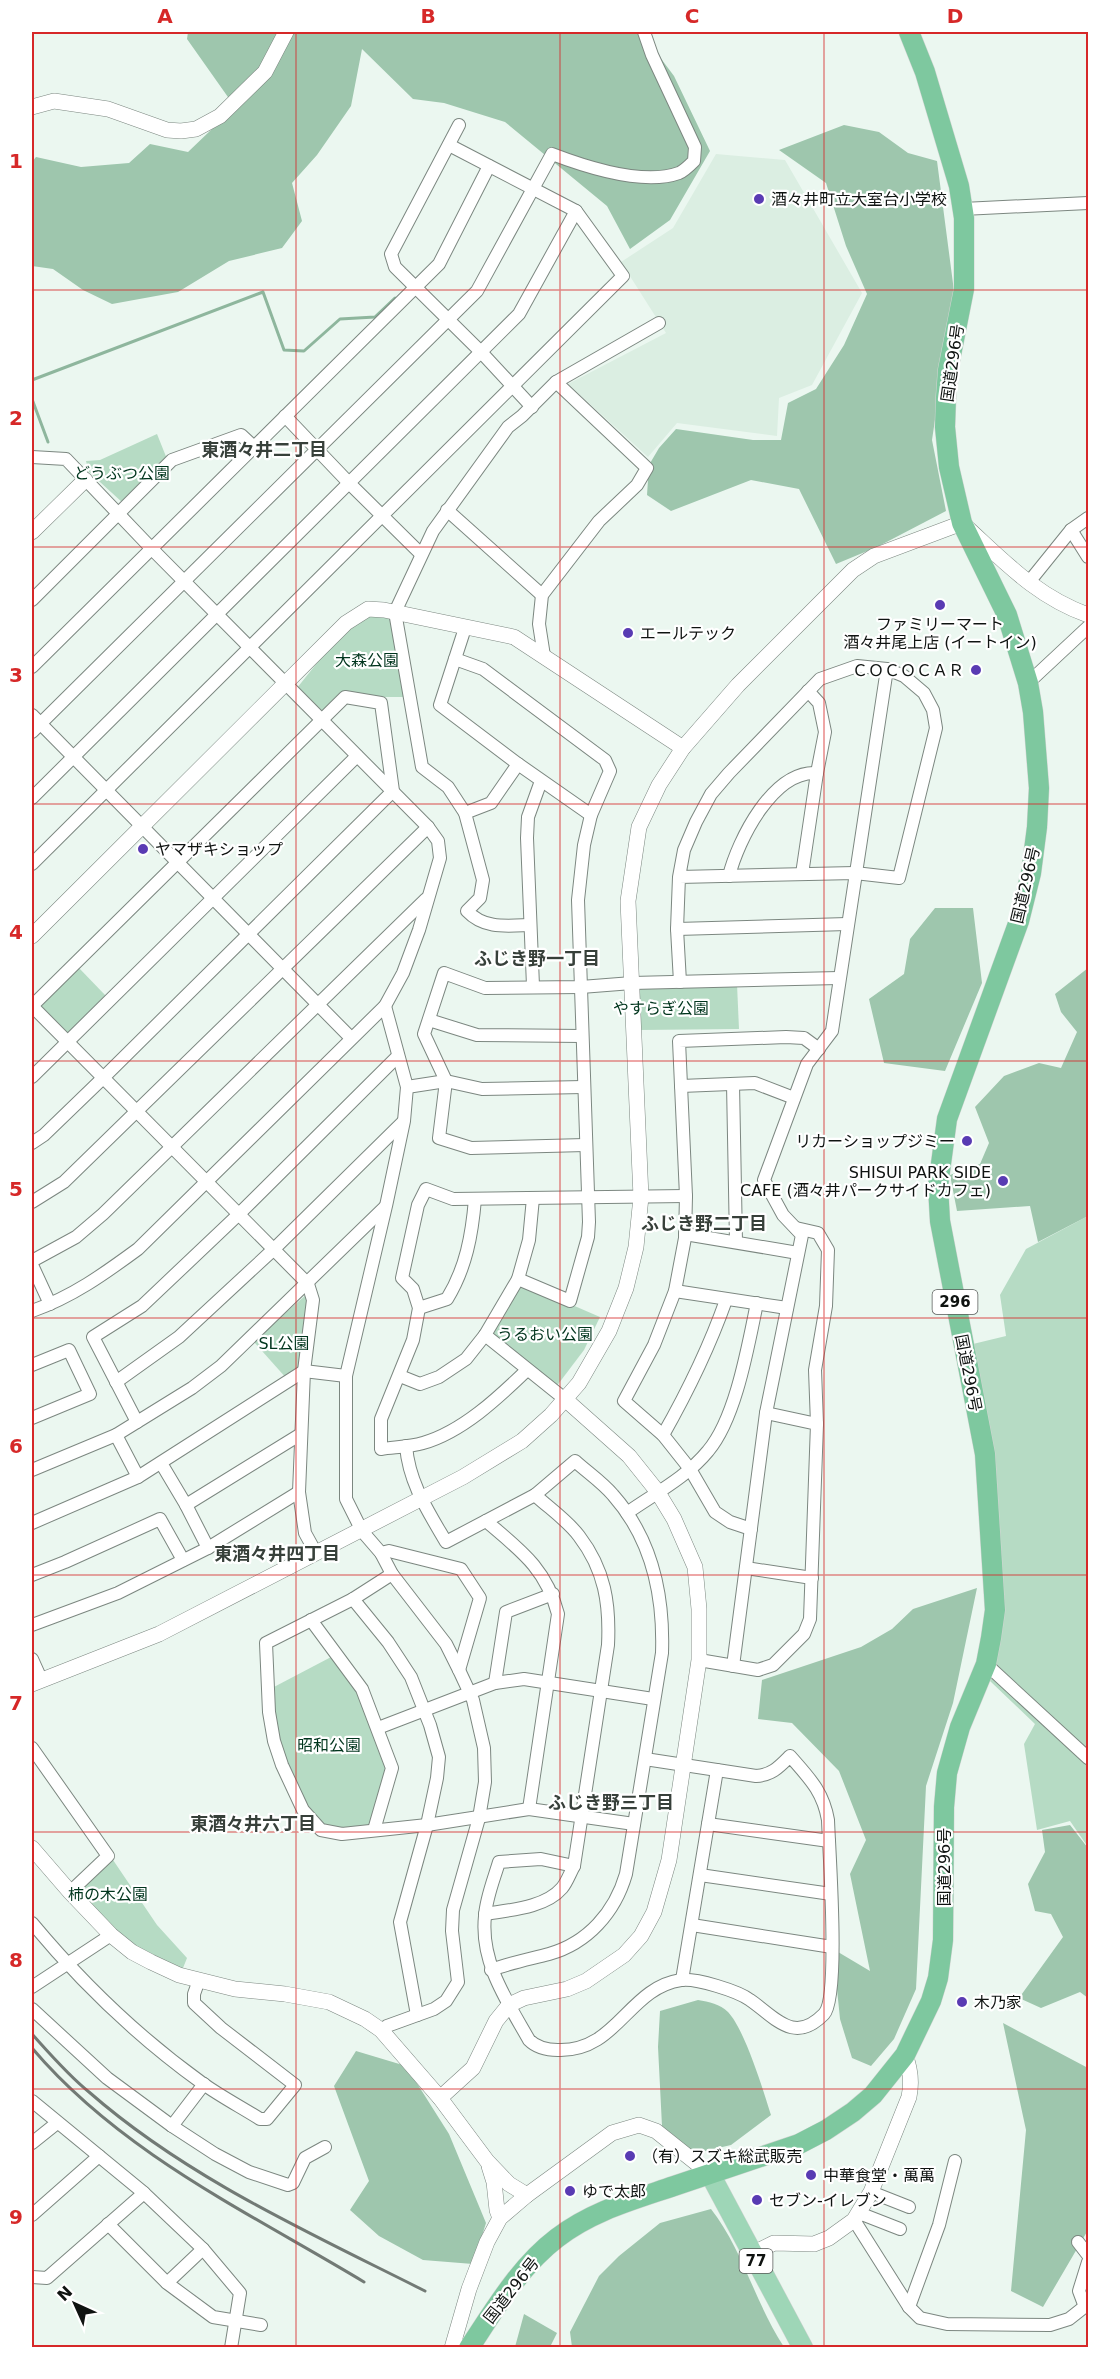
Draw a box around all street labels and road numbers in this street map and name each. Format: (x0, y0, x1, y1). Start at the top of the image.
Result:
street label: 国道296号 (938, 323, 967, 403)
street label: 国道296号 (1007, 845, 1044, 926)
road number: 296 (932, 1290, 978, 1314)
street label: 国道296号 (952, 1333, 985, 1413)
street label: 国道296号 (935, 1828, 954, 1906)
road number: 77 (740, 2249, 772, 2273)
street label: 国道296号 (480, 2254, 543, 2327)

